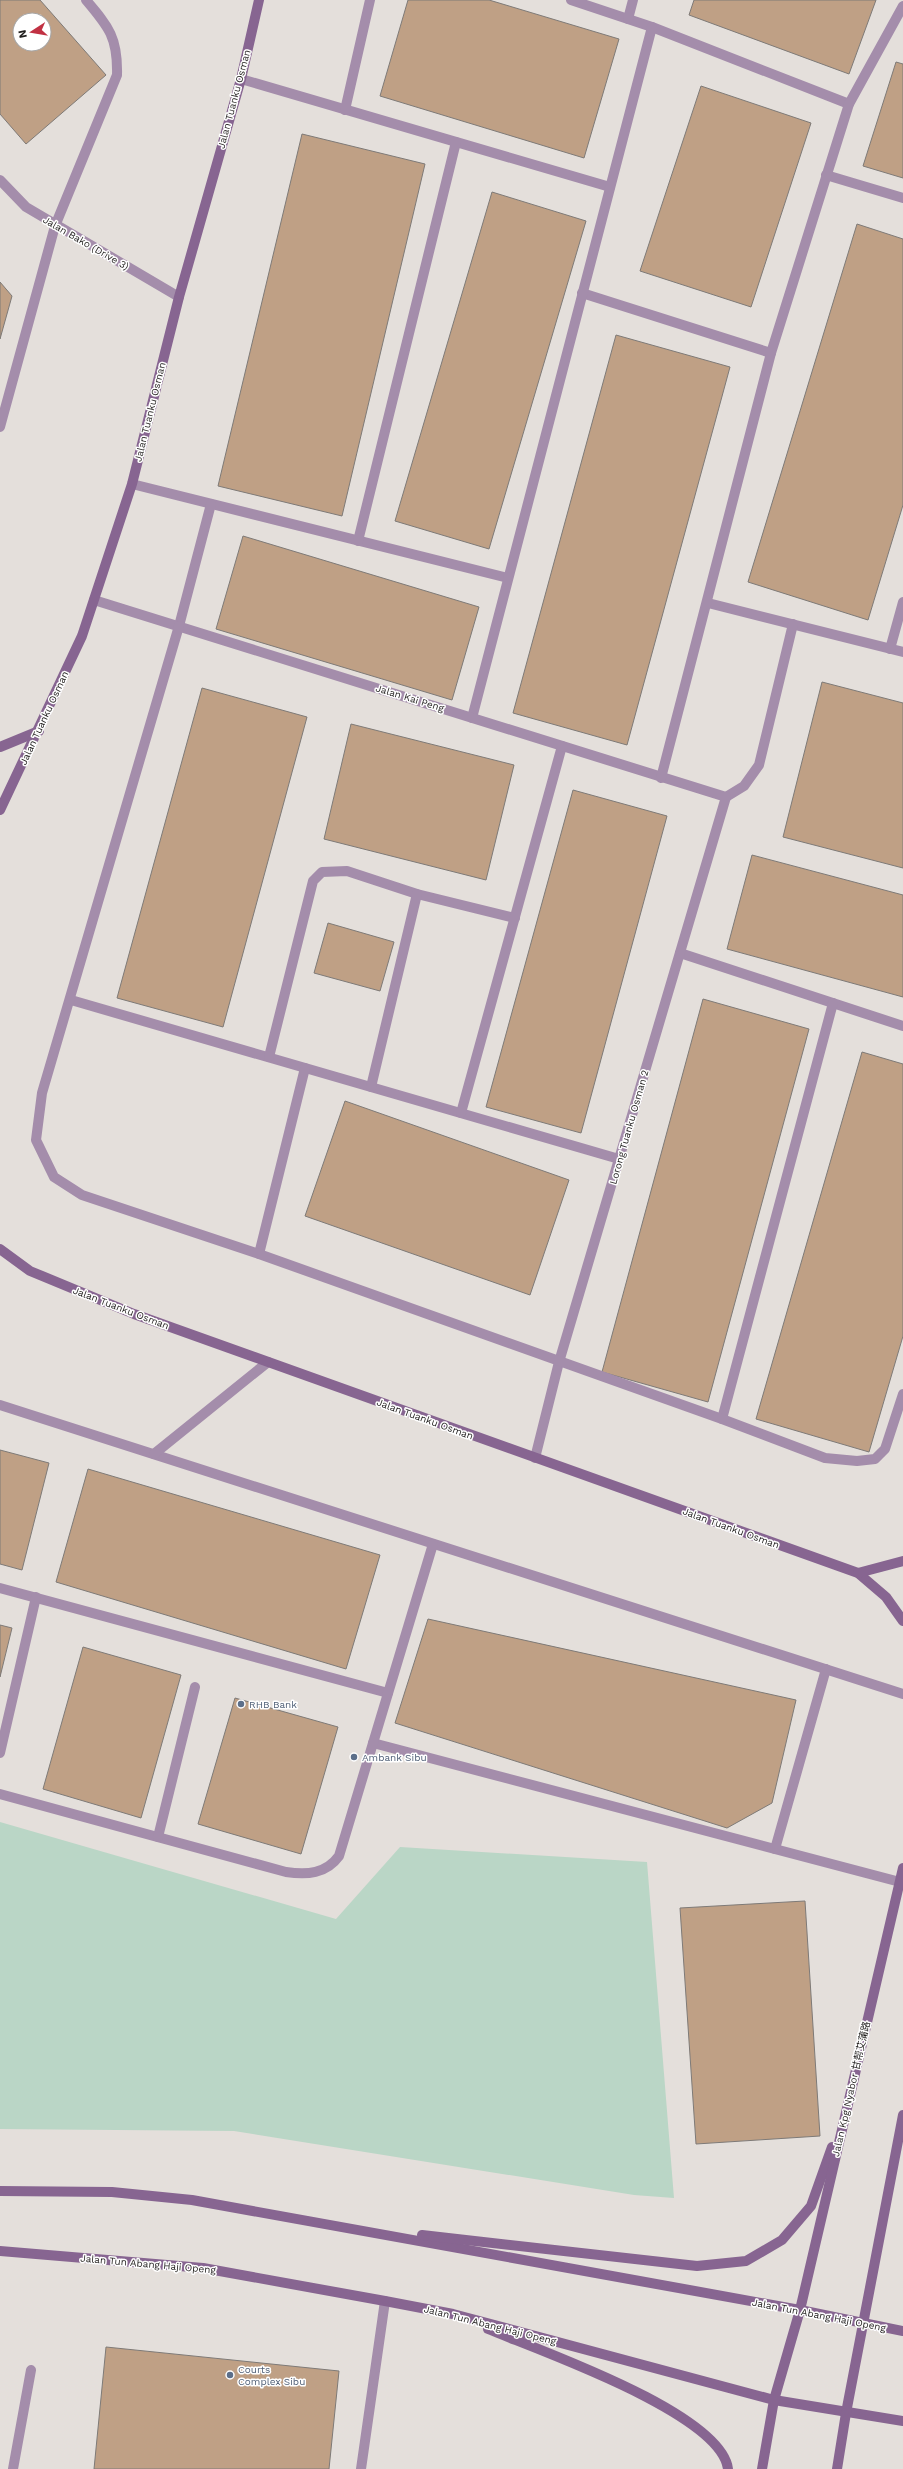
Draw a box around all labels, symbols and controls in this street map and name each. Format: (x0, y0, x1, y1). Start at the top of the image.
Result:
north arrow (12, 12, 52, 52)
text: N (16, 29, 30, 39)
street label: Jalan Tuanku Osman (215, 48, 253, 150)
street label: Jalan Bako (Drive 3) (41, 214, 131, 272)
street label: Jalan Tuanku Osman (132, 361, 168, 463)
street label: Jalan Tuanku Osman (17, 669, 71, 767)
street label: Jalan Kai Peng (374, 682, 446, 714)
street label: Lorong Tuanku Osman 2 (607, 1068, 651, 1185)
street label: Jalan Tuanku Osman (71, 1285, 171, 1331)
street label: Jalan Tuanku Osman (375, 1396, 475, 1442)
street label: Jalan Tuanku Osman (681, 1505, 781, 1551)
marker: RHB Bank (236, 1699, 246, 1709)
place label: RHB Bank (249, 1699, 297, 1710)
marker: Ambank Sibu (349, 1752, 359, 1762)
place label: Ambank Sibu (362, 1752, 427, 1763)
street label: Jalan Kpg Nyabor 甘帮艾蒲路 (830, 2020, 872, 2158)
street label: Jalan Tun Abang Haji Openg (80, 2253, 217, 2275)
street label: Jalan Tun Abang Haji Openg (751, 2297, 887, 2334)
street label: Jalan Tun Abang Haji Openg (423, 2303, 558, 2347)
place label: Courts Complex Sibu (238, 2364, 305, 2387)
marker: Courts Complex Sibu (225, 2370, 235, 2380)

